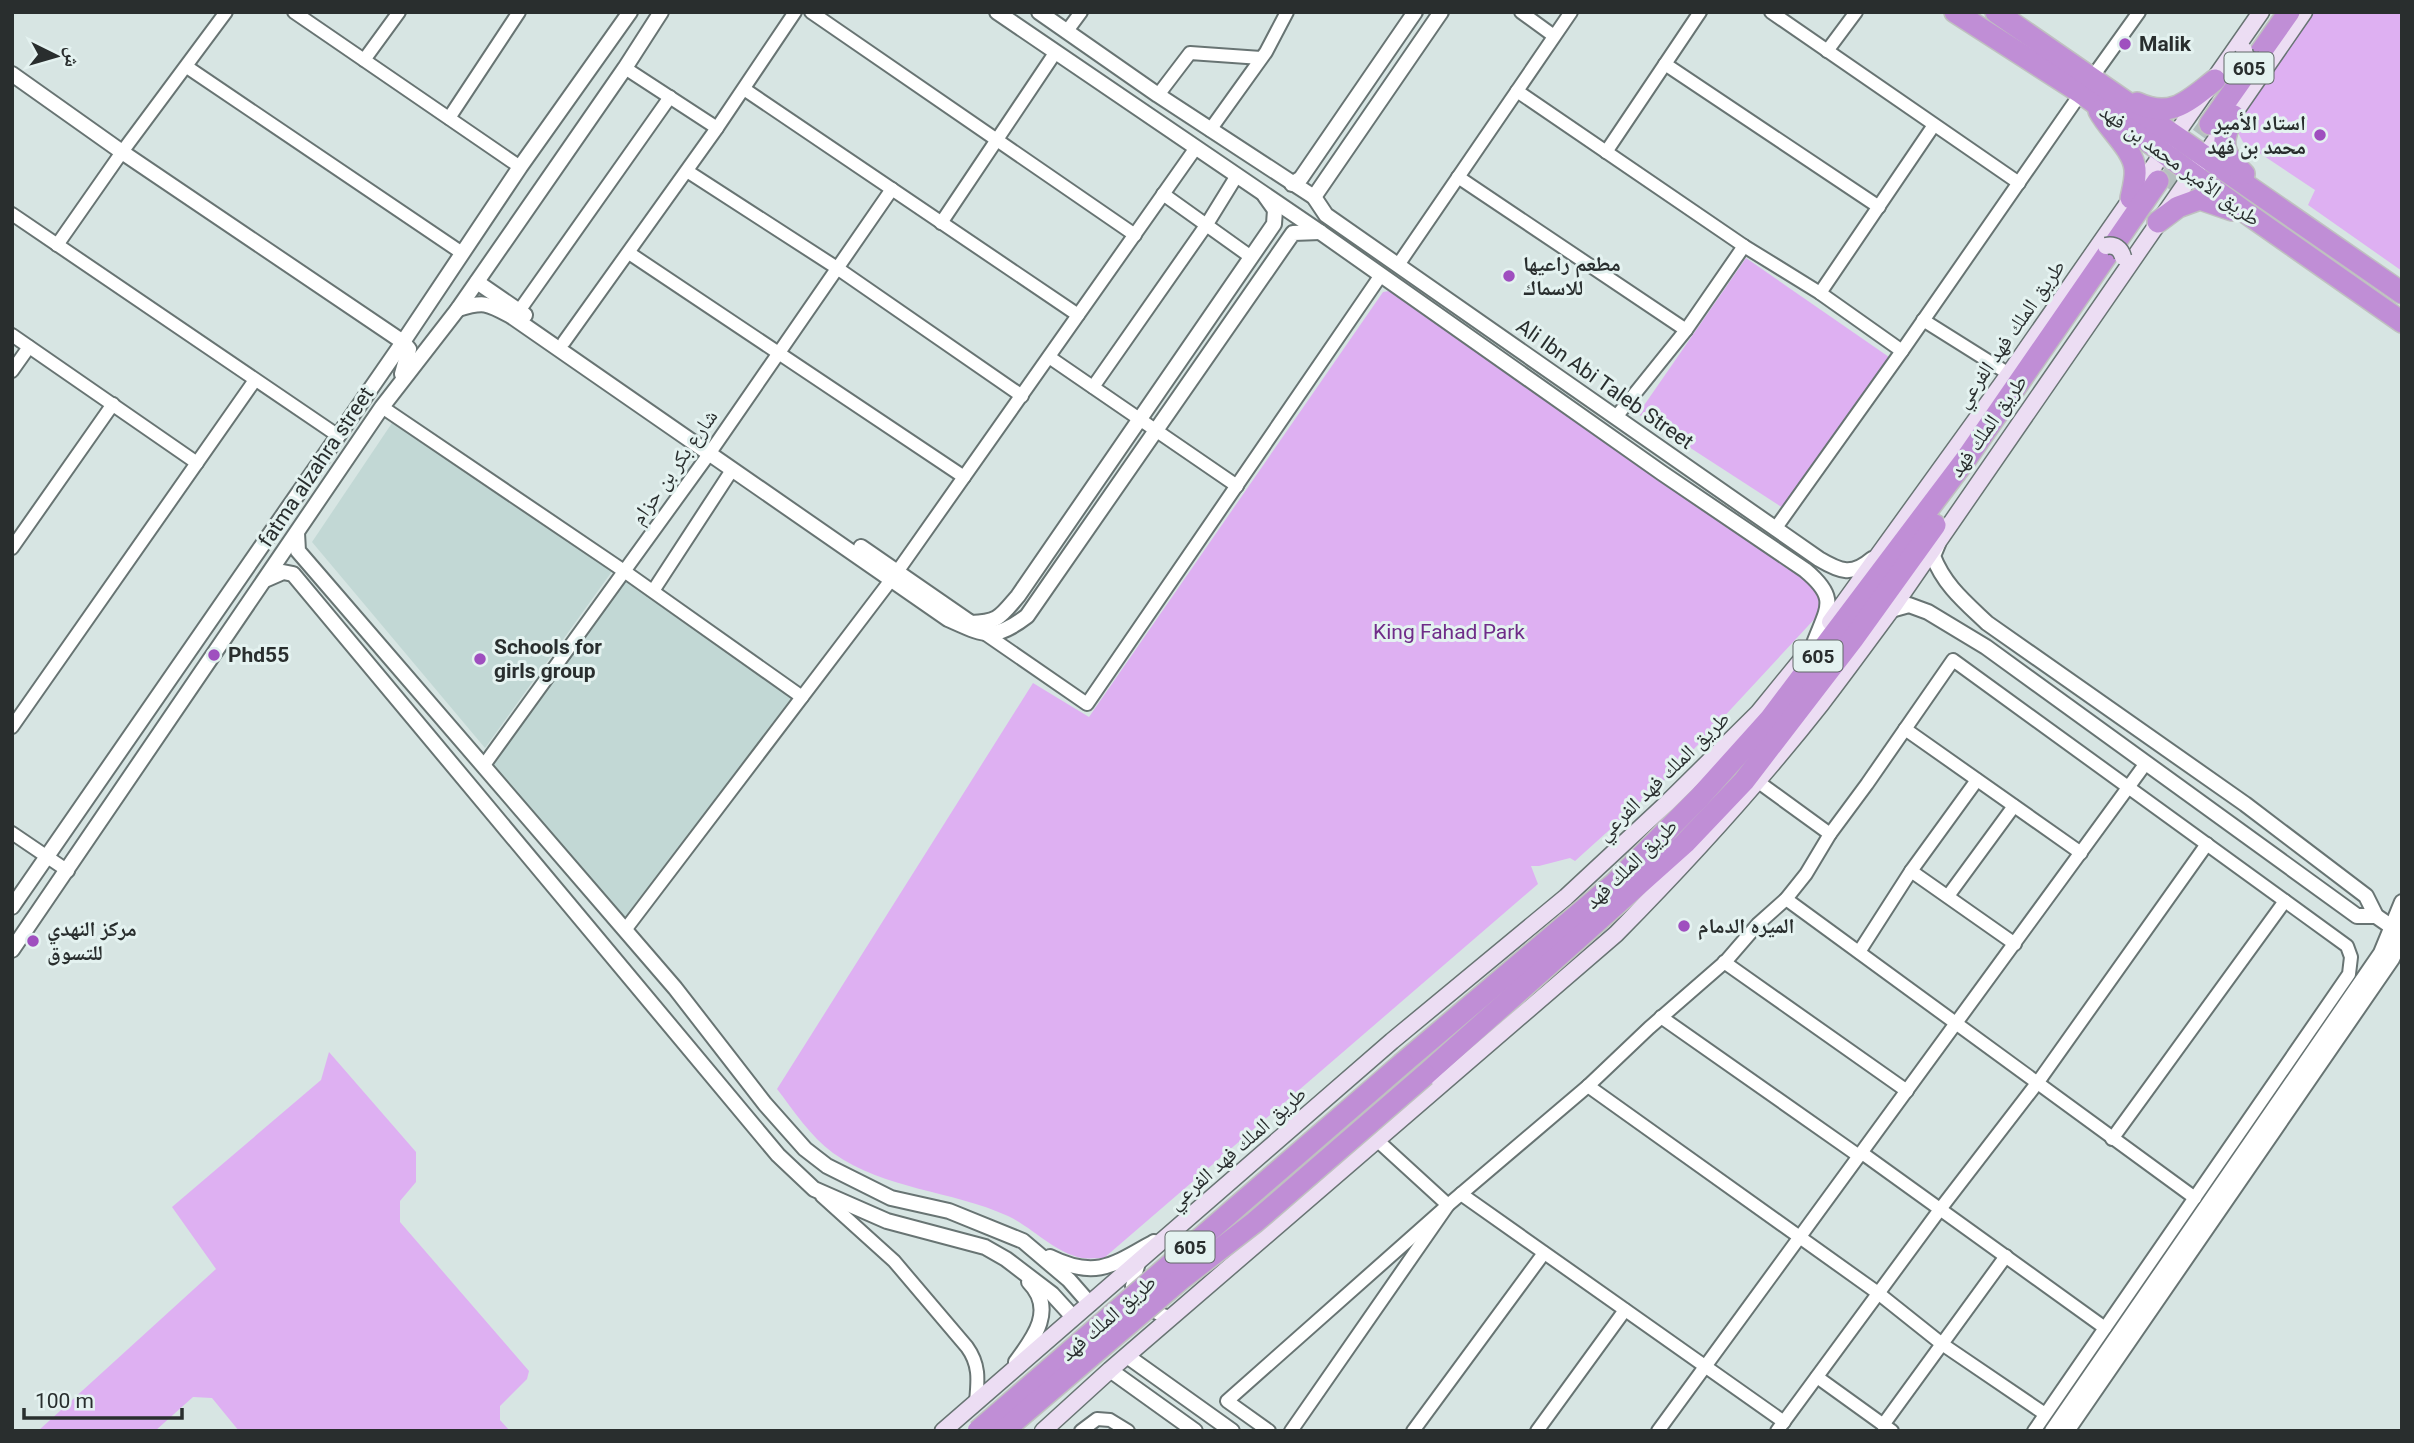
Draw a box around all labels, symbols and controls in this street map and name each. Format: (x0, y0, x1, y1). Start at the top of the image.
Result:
north arrow (21, 21, 91, 91)
place label: Malik (2139, 32, 2192, 56)
marker: Malik (2117, 36, 2133, 52)
text: ش (60, 46, 85, 68)
road number: 605 (2224, 52, 2274, 83)
street label: طريق الأمير محمد بن فهد (2095, 99, 2265, 232)
place label: استاد الأمير محمد بن فهد (2207, 111, 2306, 160)
marker: استاد الأمير محمد بن فهد (2312, 127, 2328, 143)
place label: مطعم راعيها للاسماك (1523, 252, 1621, 300)
street label: طريق الملك فهد الفرعي (1950, 255, 2074, 415)
marker: مطعم راعيها للاسماك (1501, 268, 1517, 284)
street label: Ali Ibn Abi Taleb Street (1512, 314, 1698, 454)
street label: طريق الملك فهد (1944, 370, 2033, 482)
street label: fatma alzahra street (254, 382, 378, 552)
street label: شارع بكر بن حزام (626, 405, 724, 530)
park label: King Fahad Park (1373, 620, 1525, 644)
place label: Schools for girls group (494, 635, 602, 683)
road number: 605 (1794, 640, 1842, 671)
place label: Phd55 (228, 643, 289, 667)
marker: Phd55 (206, 647, 222, 663)
marker: Schools for girls group (472, 651, 488, 667)
street label: طريق الملك فهد الفرعي (1592, 706, 1737, 849)
street label: طريق الملك فهد (1580, 814, 1683, 915)
place label: الميره الدمام (1698, 914, 1794, 940)
place label: مركز النهدي للتسوق (47, 917, 137, 966)
marker: الميره الدمام (1676, 918, 1692, 934)
marker: مركز النهدي للتسوق (25, 933, 41, 949)
street label: طريق الملك فهد الفرعي (1163, 1081, 1314, 1218)
road number: 605 (1166, 1232, 1214, 1262)
street label: طريق الملك فهد (1055, 1270, 1161, 1367)
scale bar (24, 1376, 182, 1420)
text: 100 m (35, 1389, 94, 1413)

